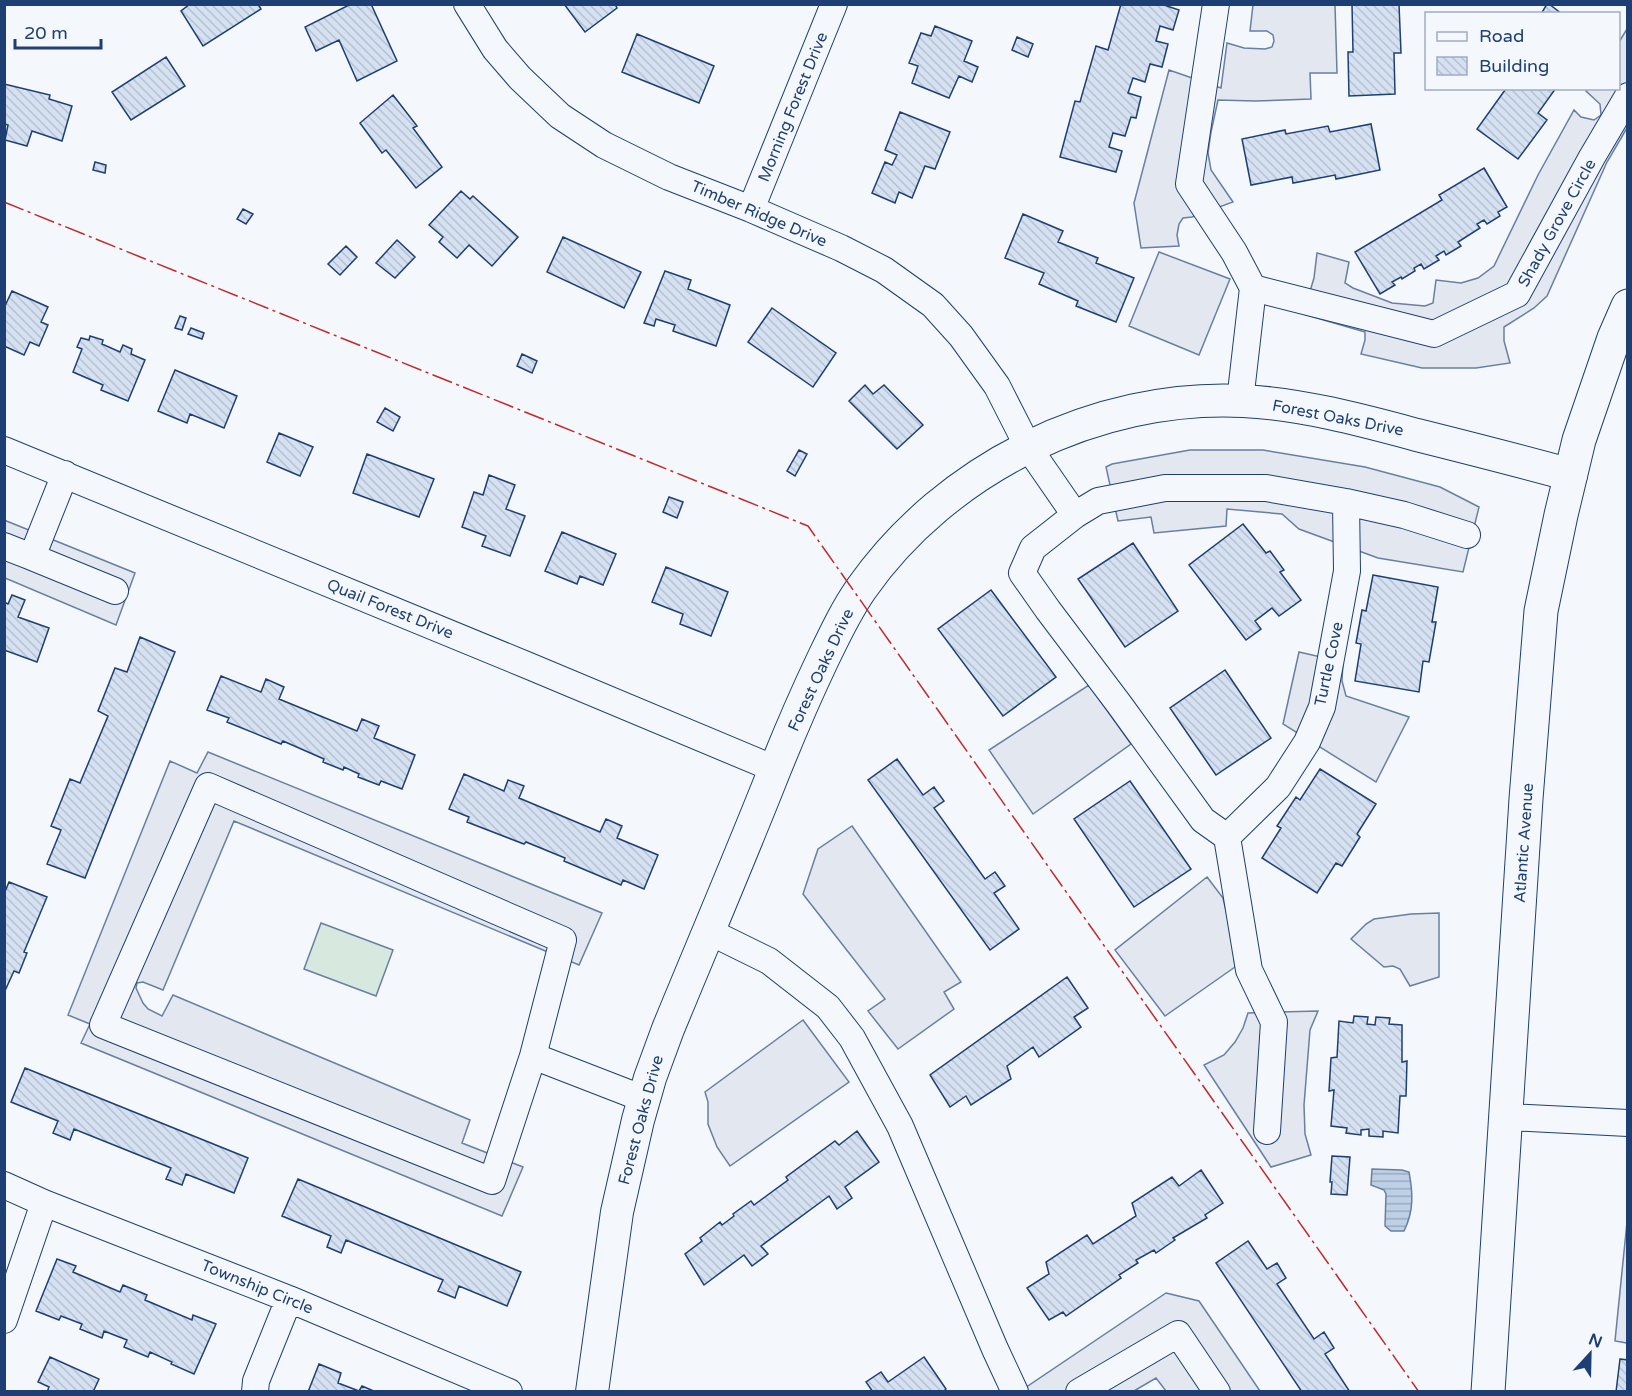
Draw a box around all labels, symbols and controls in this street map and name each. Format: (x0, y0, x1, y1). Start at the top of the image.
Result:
scale bar (15, 12, 100, 50)
legend (1425, 12, 1620, 90)
text: 20 m (24, 22, 68, 44)
text: Road (1479, 25, 1524, 47)
street label: Morning Forest Drive (754, 29, 832, 185)
text: Building (1479, 55, 1549, 77)
street label: Shady Grove Circle (1514, 156, 1600, 290)
street label: Timber Ridge Drive (688, 176, 830, 252)
street label: Forest Oaks Drive (1271, 395, 1405, 441)
street label: Quail Forest Drive (324, 574, 456, 644)
street label: Forest Oaks Drive (784, 605, 858, 735)
street label: Turtle Cove (1310, 620, 1348, 708)
street label: Atlantic Avenue (1510, 782, 1538, 904)
street label: Forest Oaks Drive (614, 1053, 668, 1187)
street label: Township Circle (198, 1255, 316, 1319)
north arrow (1560, 1324, 1620, 1384)
text: N (1586, 1329, 1605, 1353)

